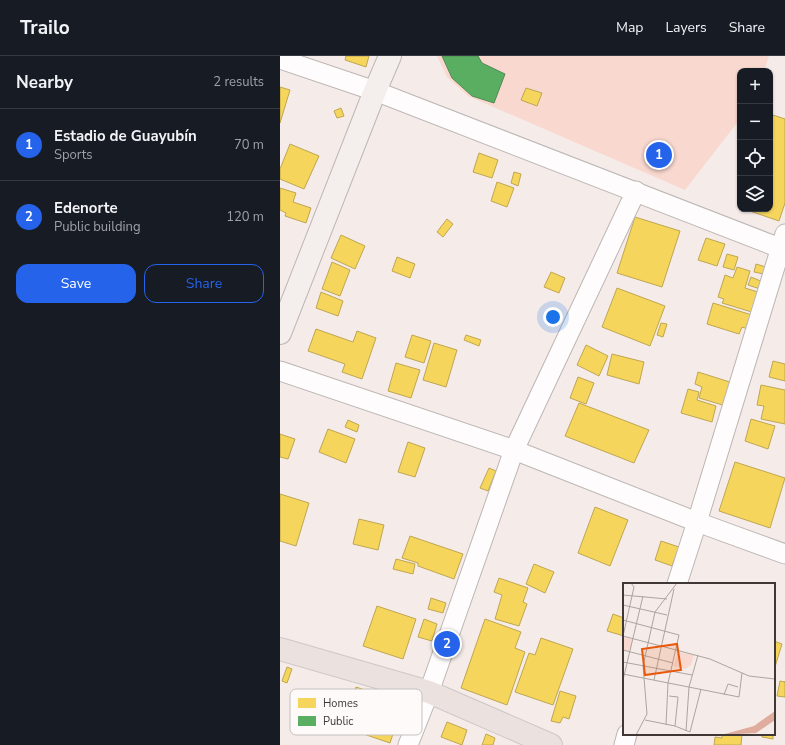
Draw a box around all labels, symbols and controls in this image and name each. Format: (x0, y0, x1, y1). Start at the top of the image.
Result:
text: Trailo (20, 15, 70, 41)
text: Map (616, 18, 643, 37)
text: Layers (665, 18, 707, 37)
text: Share (729, 18, 765, 37)
map controls (737, 68, 773, 212)
button: + (737, 68, 773, 104)
text: Nearby (16, 71, 73, 94)
text: 2 results (213, 73, 264, 91)
button: − (737, 104, 773, 140)
text: Estadio de Guayubín (54, 126, 197, 146)
text: 1 (25, 136, 33, 154)
text: 70 m (234, 136, 264, 154)
pin: 1 (646, 140, 672, 170)
button: locate (737, 140, 773, 176)
text: Sports (54, 146, 93, 164)
button: layers (737, 176, 773, 212)
text: Edenorte (54, 198, 118, 218)
text: 2 (25, 208, 33, 226)
text: 120 m (226, 208, 264, 226)
text: Public building (54, 218, 141, 236)
button: Save (16, 264, 136, 303)
button: Share (144, 264, 264, 303)
your location (543, 307, 563, 327)
inset map (623, 583, 775, 735)
pin: 2 (434, 629, 460, 659)
legend (290, 689, 422, 735)
text: Homes (323, 696, 358, 711)
text: Public (323, 714, 353, 729)

